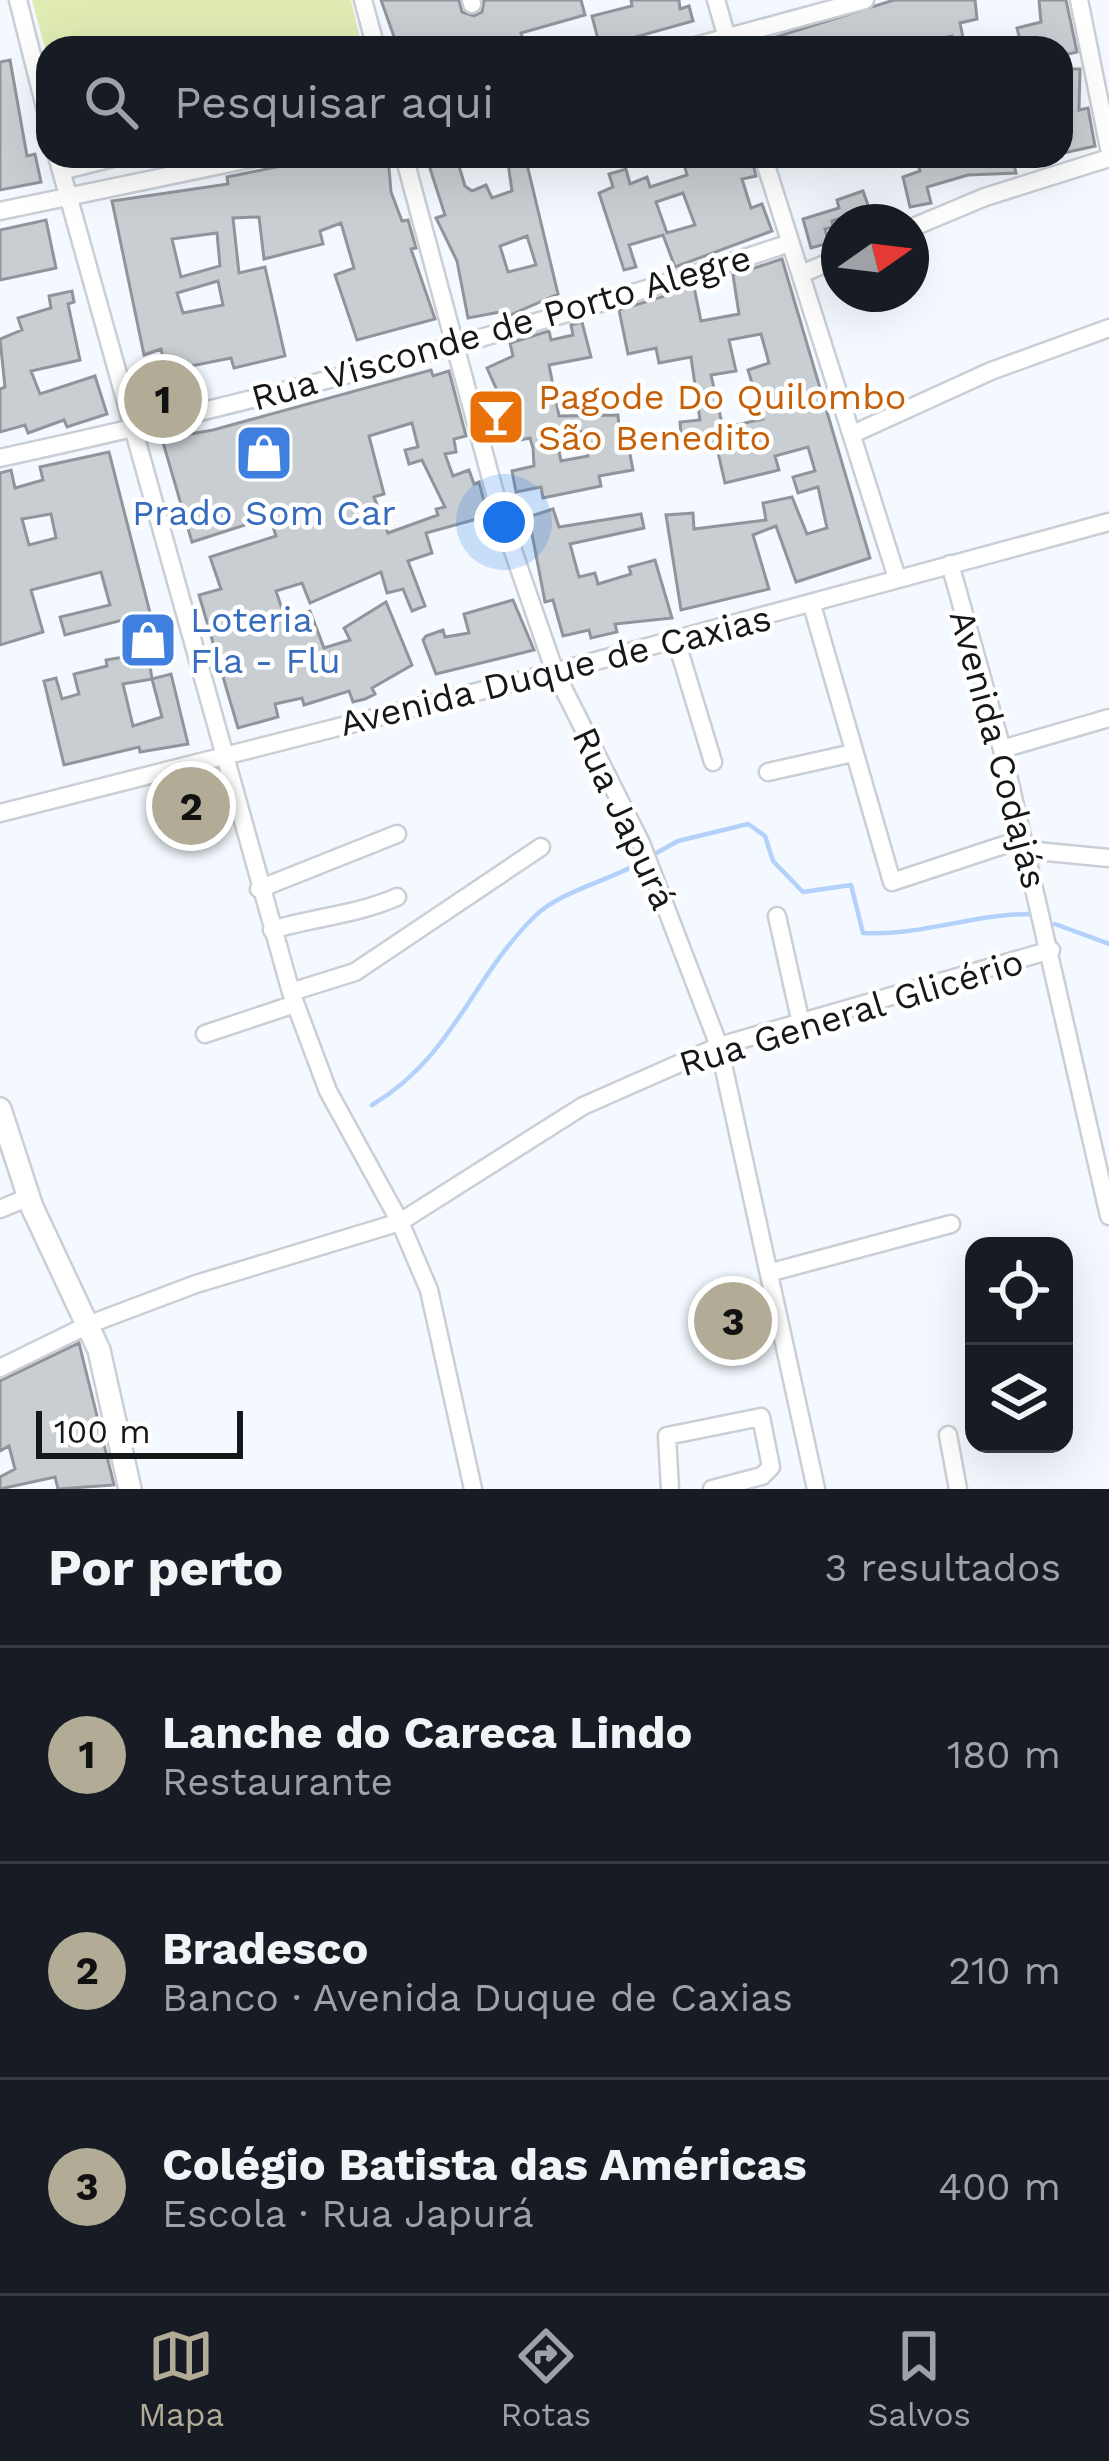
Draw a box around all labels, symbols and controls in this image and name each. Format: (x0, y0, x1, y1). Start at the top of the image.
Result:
search box (36, 36, 1073, 168)
icon: search (78, 69, 144, 135)
text: Pesquisar aqui (174, 76, 494, 129)
north arrow (821, 204, 929, 312)
street label: Rua Visconde de Porto Alegre (247, 236, 756, 419)
pin: 1 (124, 354, 202, 444)
place label: Pagode Do Quilombo São Benedito (538, 376, 906, 459)
bar icon: Pagode Do Quilombo São Benedito (465, 386, 527, 448)
shop icon: Prado Som Car (233, 422, 295, 484)
place label: Prado Som Car (132, 492, 396, 534)
your location (474, 492, 534, 552)
street label: Avenida Duque de Caxias (335, 597, 775, 745)
place label: Loteria Fla - Flu (190, 599, 341, 682)
street label: Avenida Codajás (941, 605, 1055, 893)
shop icon: Loteria Fla - Flu (117, 609, 179, 671)
street label: Rua Japurá (564, 721, 685, 916)
pin: 2 (152, 761, 230, 851)
street label: Rua General Glicério (674, 941, 1028, 1085)
map controls (965, 1237, 1073, 1453)
button: locate (965, 1237, 1073, 1345)
pin: 3 (694, 1276, 772, 1366)
button: layers (965, 1345, 1073, 1453)
scale bar (36, 1405, 243, 1458)
text: 100 m (54, 1412, 151, 1451)
text: Por perto (48, 1538, 283, 1597)
text: 3 resultados (825, 1545, 1061, 1590)
text: Lanche do Careca Lindo (162, 1706, 693, 1759)
text: 1 (79, 1732, 95, 1777)
text: 180 m (947, 1732, 1061, 1777)
text: Restaurante (162, 1759, 393, 1804)
text: Bradesco (162, 1922, 368, 1975)
text: 2 (75, 1948, 99, 1993)
text: 210 m (948, 1948, 1061, 1993)
text: Banco · Avenida Duque de Caxias (162, 1975, 793, 2020)
text: Colégio Batista das Américas (162, 2138, 807, 2191)
text: 3 (75, 2164, 99, 2209)
text: 400 m (938, 2164, 1061, 2209)
text: Escola · Rua Japurá (162, 2191, 534, 2236)
tab: Mapa (138, 2323, 224, 2434)
tab: Rotas (500, 2323, 591, 2434)
tab: Salvos (868, 2323, 971, 2434)

